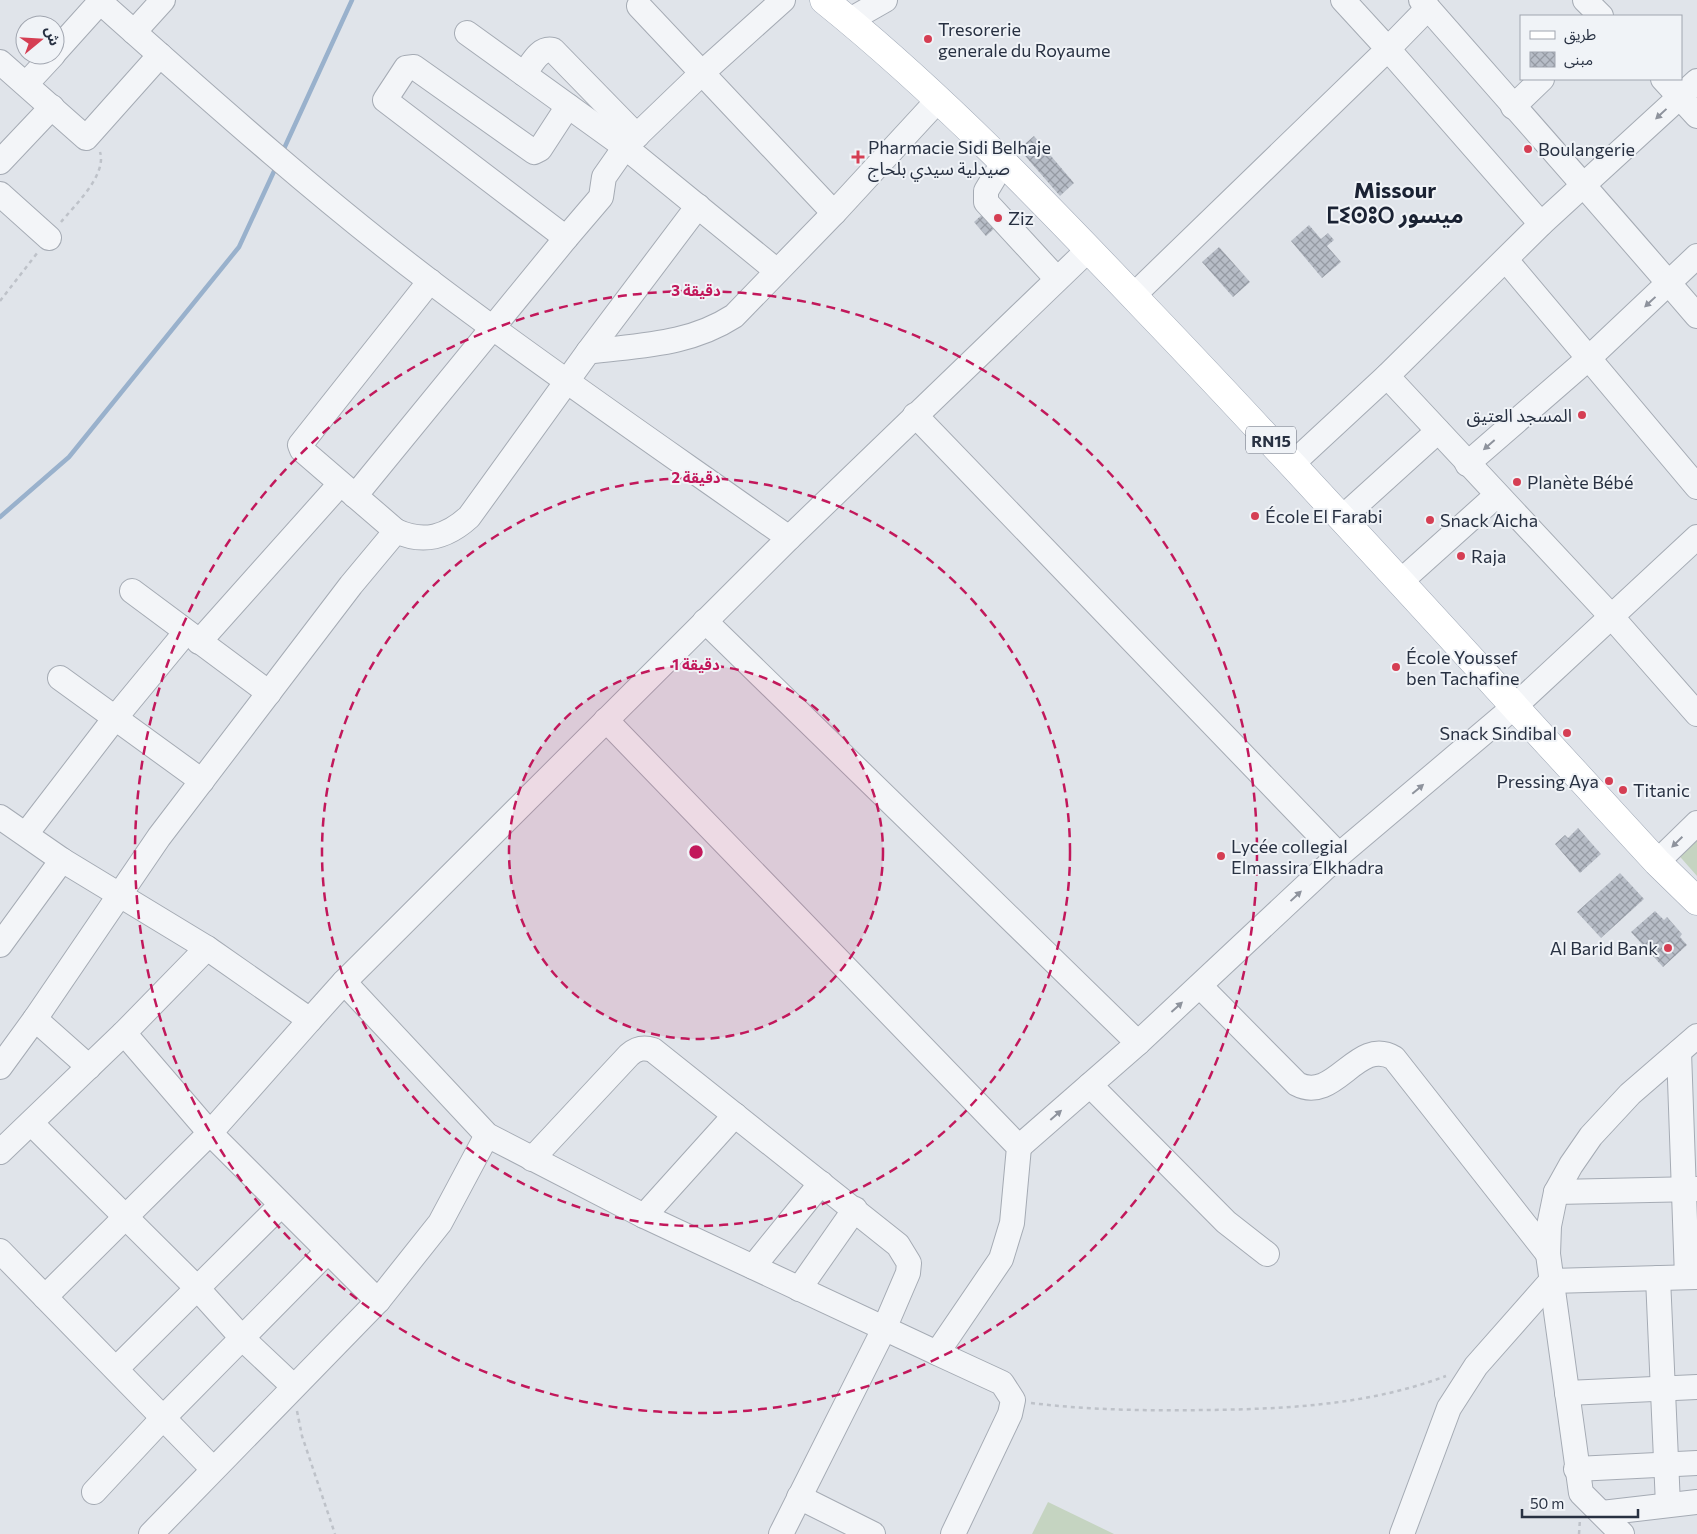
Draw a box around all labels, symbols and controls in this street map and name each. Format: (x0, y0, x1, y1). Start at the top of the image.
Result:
north arrow (15, 15, 65, 65)
legend (1520, 15, 1682, 80)
place label: Tresorerie generale du Royaume (938, 18, 1110, 61)
text: ش (42, 24, 64, 48)
text: طريق (1564, 25, 1596, 45)
marker: Tresorerie generale du Royaume (922, 33, 934, 45)
text: مبنى (1564, 50, 1593, 69)
one-way arrow (1656, 108, 1668, 120)
place label: Pharmacie Sidi Belhaje صيدلية سيدي بلحاج (868, 136, 1051, 182)
place label: Boulangerie (1538, 138, 1635, 160)
marker: Boulangerie (1522, 143, 1534, 155)
marker: Pharmacie Sidi Belhaje صيدلية سيدي بلحاج (852, 151, 864, 163)
district label: Missour ⵎⵉⵙⵓⵔ ميسور (1326, 176, 1464, 229)
place label: Ziz (1008, 207, 1034, 229)
marker: Ziz (992, 212, 1004, 224)
text: 3 دقيقة (671, 281, 721, 299)
one-way arrow (1644, 296, 1656, 308)
place label: المسجد العتيق (1467, 404, 1572, 427)
marker: المسجد العتيق (1576, 409, 1588, 421)
road number: RN15 (1246, 426, 1296, 454)
one-way arrow (1483, 439, 1495, 451)
text: 2 دقيقة (671, 468, 721, 486)
place label: Planète Bébé (1527, 471, 1633, 493)
marker: Planète Bébé (1511, 476, 1523, 488)
place label: École El Farabi (1265, 505, 1383, 527)
place label: Snack Aicha (1440, 509, 1538, 531)
marker: École El Farabi (1249, 510, 1261, 522)
marker: Snack Aicha (1424, 514, 1436, 526)
place label: Raja (1471, 545, 1506, 567)
marker: Raja (1455, 550, 1467, 562)
place label: École Youssef ben Tachafine (1406, 646, 1519, 689)
text: 1 دقيقة (672, 655, 720, 673)
marker: École Youssef ben Tachafine (1390, 661, 1402, 673)
place label: Snack Sindibal (1439, 722, 1557, 744)
marker: Snack Sindibal (1561, 727, 1573, 739)
place label: Pressing Aya (1497, 770, 1599, 792)
marker: Pressing Aya (1603, 775, 1615, 787)
place label: Titanic (1633, 779, 1690, 801)
one-way arrow (1411, 783, 1424, 794)
marker: Titanic (1617, 784, 1629, 796)
place label: Lycée collegial Elmassira Elkhadra (1231, 835, 1384, 878)
one-way arrow (1671, 836, 1683, 848)
centre of rings (687, 843, 705, 861)
marker: Lycée collegial Elmassira Elkhadra (1215, 850, 1227, 862)
one-way arrow (1289, 890, 1301, 902)
place label: Al Barid Bank (1550, 937, 1658, 959)
marker: Al Barid Bank (1662, 942, 1674, 954)
one-way arrow (1170, 1001, 1182, 1013)
one-way arrow (1049, 1109, 1061, 1121)
scale bar (1522, 1486, 1638, 1518)
text: 50 m (1530, 1494, 1564, 1512)

